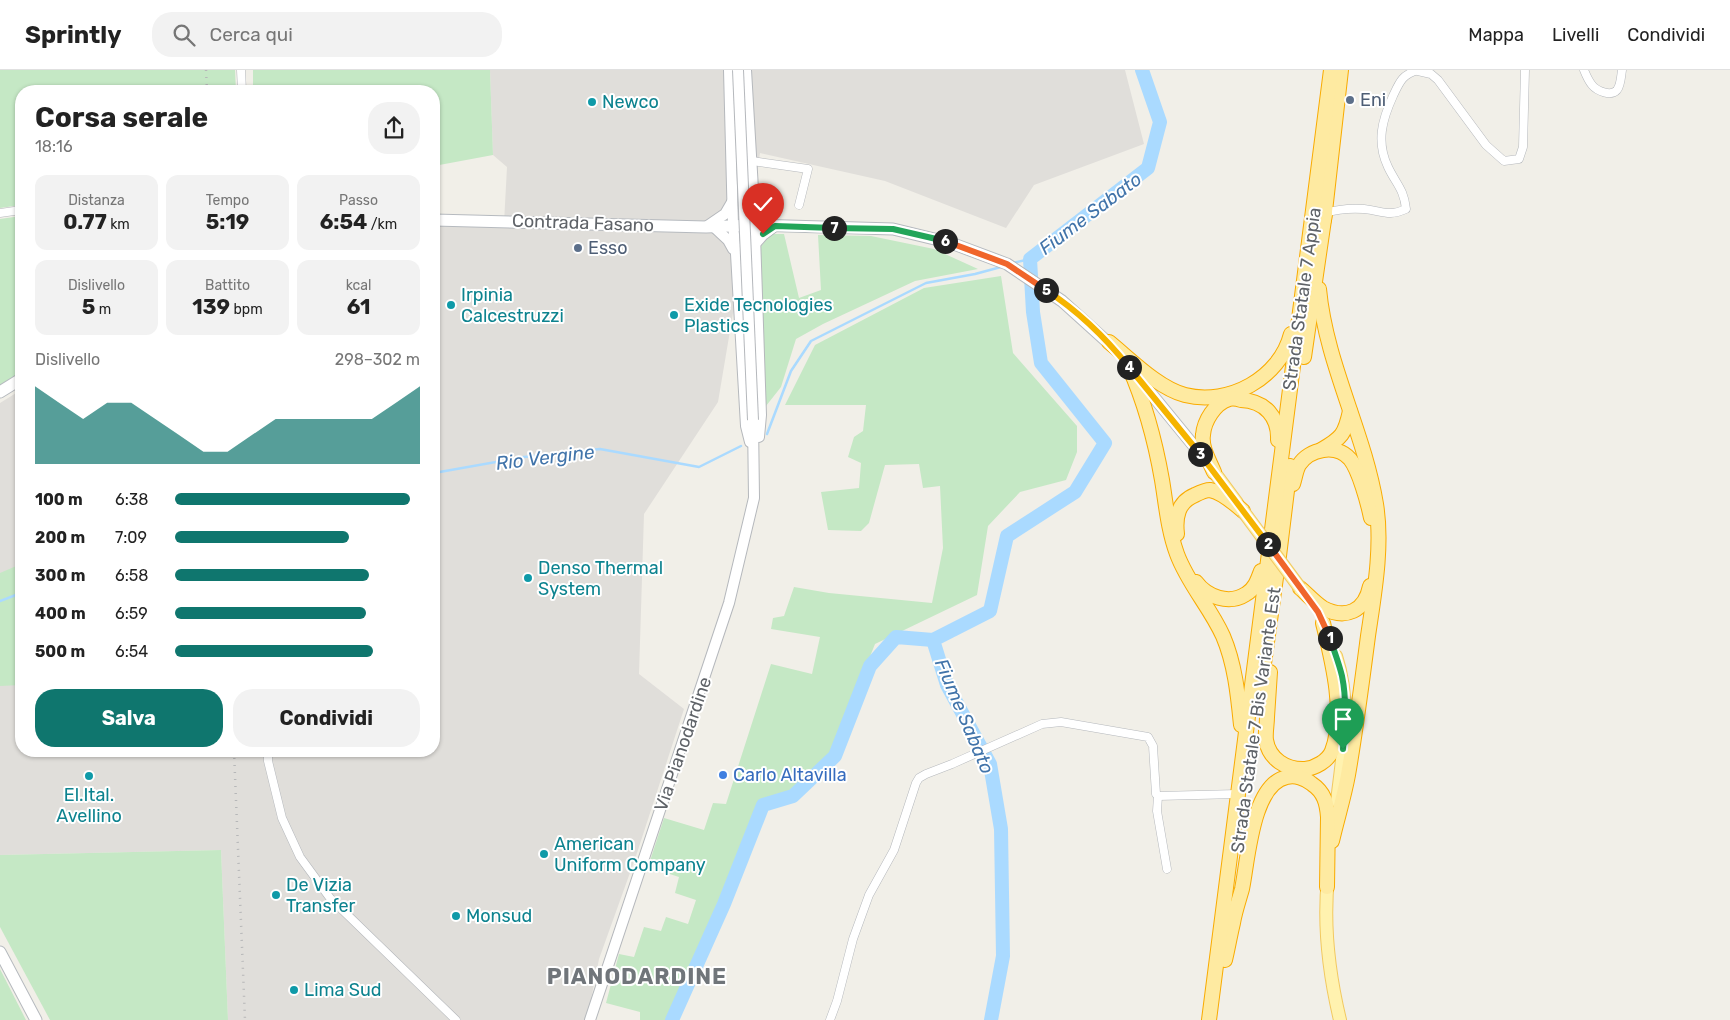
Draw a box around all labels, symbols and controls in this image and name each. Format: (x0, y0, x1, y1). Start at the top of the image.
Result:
search box (152, 12, 502, 57)
text: Sprintly (25, 21, 122, 49)
icon: search (170, 21, 198, 49)
text: Cerca qui (210, 23, 293, 46)
text: Mappa (1468, 24, 1524, 46)
text: Livelli (1552, 24, 1599, 46)
text: Condividi (1627, 24, 1705, 46)
place label: Eni (1360, 89, 1386, 111)
place label: Newco (602, 91, 659, 113)
marker: Eni (1344, 94, 1356, 106)
marker: Newco (586, 96, 598, 108)
text: Corsa serale (35, 101, 208, 134)
button: share (368, 102, 420, 154)
text: 18:16 (35, 137, 73, 156)
water label: Fiume Sabato (1034, 167, 1146, 260)
pin (742, 183, 784, 234)
icon: check (749, 190, 777, 218)
text: Distanza (68, 192, 125, 209)
text: Tempo (206, 192, 249, 209)
text: Passo (339, 192, 378, 209)
street label: Strada Statale 7 Appia (1278, 206, 1326, 392)
text: 0.77 (63, 209, 107, 234)
text: 5:19 (206, 209, 249, 234)
text: 6:54 (320, 209, 367, 234)
street label: Contrada Fasano (512, 210, 654, 236)
text: km (107, 216, 130, 233)
text: /km (367, 216, 397, 233)
pin: 7 (822, 216, 846, 240)
text: 7 (830, 220, 839, 237)
pin: 6 (932, 228, 958, 254)
text: 6 (941, 233, 950, 250)
place label: Esso (588, 237, 628, 259)
marker: Esso (572, 242, 584, 254)
text: Dislivello (68, 277, 125, 294)
text: Battito (205, 277, 250, 294)
text: kcal (346, 277, 371, 294)
pin: 5 (1034, 278, 1058, 302)
text: 5 (1042, 282, 1051, 299)
place label: Irpinia Calcestruzzi (461, 284, 564, 327)
text: 5 (82, 294, 95, 319)
text: 139 (192, 294, 230, 319)
text: 61 (347, 294, 370, 319)
place label: Exide Tecnologies Plastics (684, 294, 833, 337)
marker: Irpinia Calcestruzzi (445, 299, 457, 311)
text: m (95, 301, 111, 318)
text: bpm (230, 301, 263, 318)
marker: Exide Tecnologies Plastics (668, 309, 680, 321)
text: Dislivello (35, 350, 100, 369)
text: 298–302 m (335, 350, 420, 369)
pin: 4 (1116, 354, 1142, 380)
text: 4 (1125, 359, 1134, 376)
water label: Rio Vergine (494, 440, 596, 475)
pin: 3 (1188, 442, 1212, 466)
text: 3 (1196, 446, 1205, 463)
text: 100 m (35, 490, 83, 509)
text: 6:38 (115, 490, 149, 509)
text: 200 m (35, 528, 85, 547)
text: 7:09 (115, 528, 147, 547)
pin: 2 (1256, 532, 1280, 556)
text: 2 (1264, 536, 1273, 553)
place label: Denso Thermal System (538, 557, 663, 600)
text: 300 m (35, 566, 85, 585)
text: 6:58 (115, 566, 148, 585)
marker: Denso Thermal System (522, 572, 534, 584)
street label: Strada Statale 7 Bis Variante Est (1226, 586, 1286, 854)
text: 400 m (35, 604, 86, 623)
text: 6:59 (115, 604, 148, 623)
pin: 1 (1318, 626, 1342, 650)
text: 1 (1327, 630, 1334, 647)
text: 500 m (35, 642, 85, 661)
text: 6:54 (115, 642, 148, 661)
water label: Fiume Sabato (930, 655, 999, 777)
street label: Via Pianodardine (650, 674, 716, 814)
button: Salva (35, 689, 223, 747)
button: Condividi (233, 689, 420, 747)
pin (1322, 698, 1364, 749)
icon: arrive (1329, 705, 1357, 733)
place label: Carlo Altavilla (733, 764, 847, 786)
marker: Carlo Altavilla (717, 769, 729, 781)
marker: El.Ital. Avellino (83, 770, 95, 782)
place label: El.Ital. Avellino (56, 784, 122, 827)
place label: American Uniform Company (554, 833, 706, 876)
marker: American Uniform Company (538, 848, 550, 860)
place label: De Vizia Transfer (286, 874, 355, 917)
marker: De Vizia Transfer (270, 889, 282, 901)
place label: Monsud (466, 905, 532, 927)
marker: Monsud (450, 910, 462, 922)
district label: PIANODARDINE (547, 963, 727, 990)
place label: Lima Sud (304, 979, 382, 1001)
marker: Lima Sud (288, 984, 300, 996)

